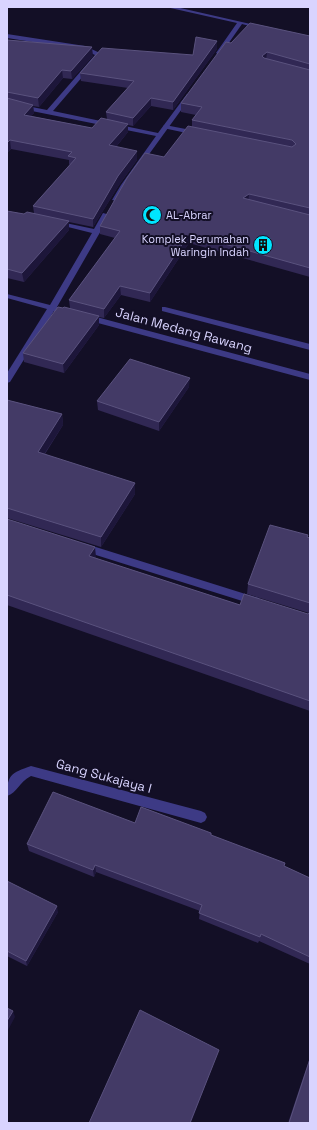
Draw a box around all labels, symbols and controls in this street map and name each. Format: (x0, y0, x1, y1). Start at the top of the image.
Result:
mosque icon: AL-Abrar (141, 204, 163, 226)
place label: AL-Abrar (166, 208, 212, 222)
place label: Komplek Perumahan Waringin Indah (142, 232, 249, 259)
building icon: Komplek Perumahan Waringin Indah (252, 234, 274, 256)
street label: Jalan Medang Rawang (114, 304, 254, 356)
street label: Gang Sukajaya I (54, 755, 154, 797)

